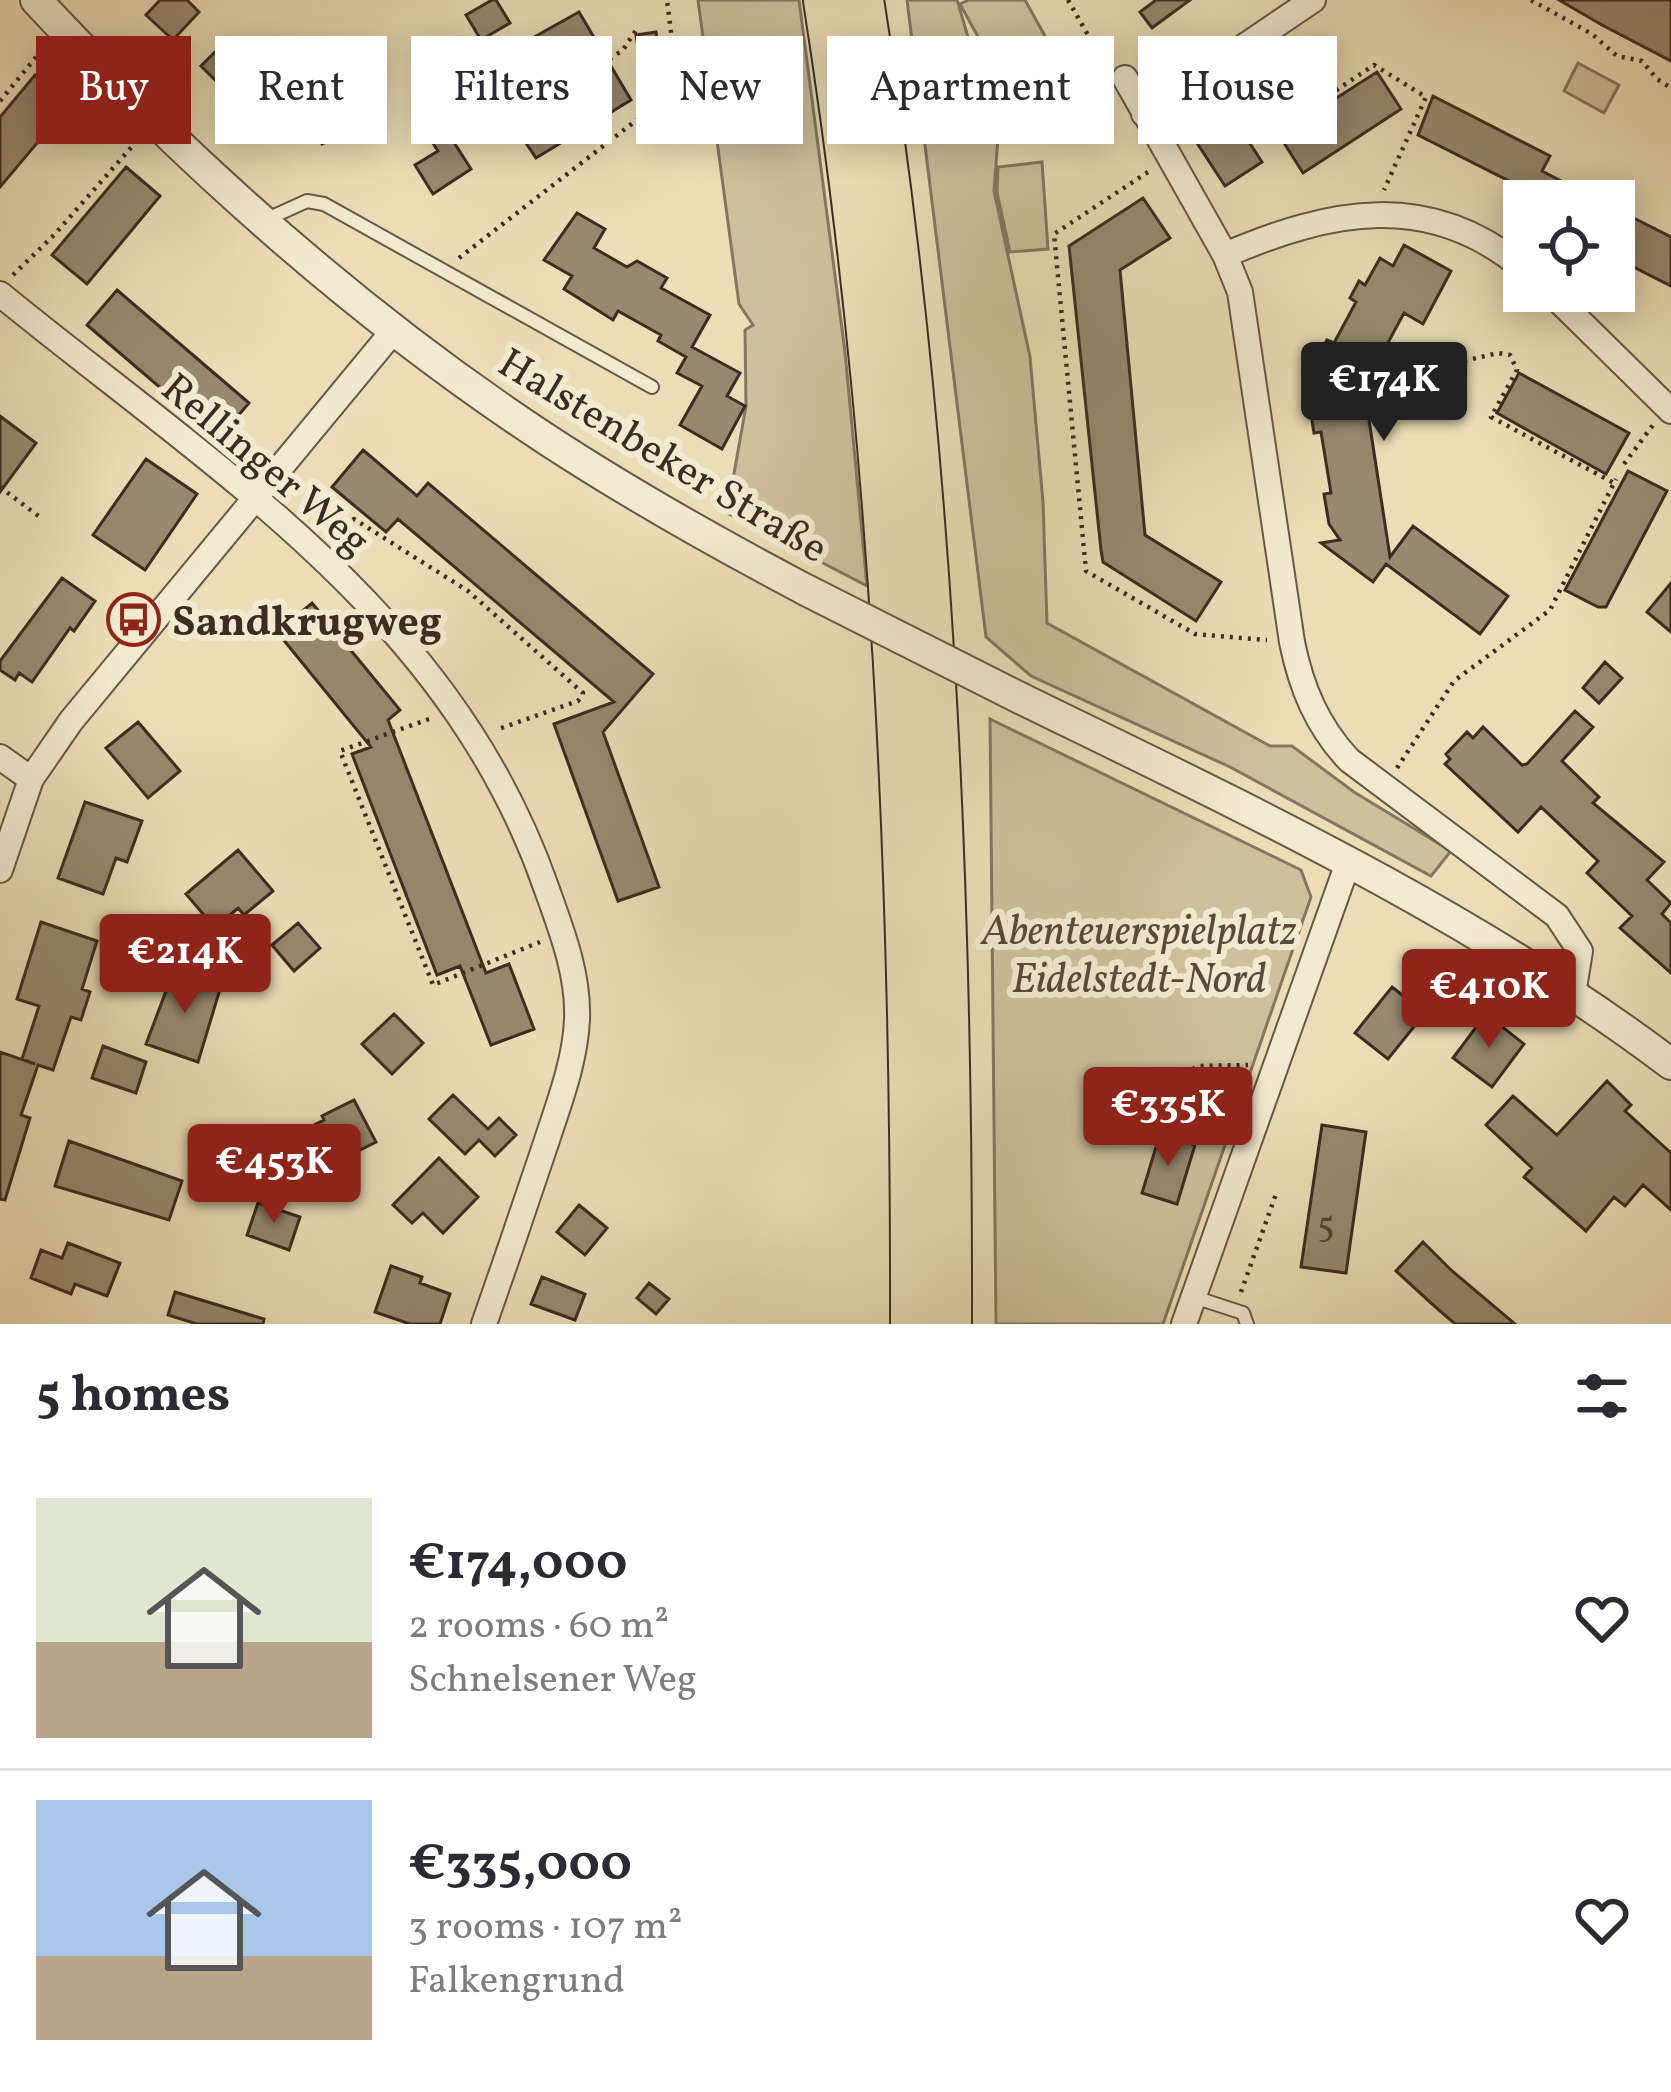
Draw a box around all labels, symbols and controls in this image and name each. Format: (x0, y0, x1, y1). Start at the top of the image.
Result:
chip: Buy (36, 36, 191, 144)
chip: Rent (215, 36, 387, 144)
chip: Filters (411, 36, 612, 144)
chip: New (636, 36, 803, 144)
chip: Apartment (827, 36, 1114, 144)
chip: House (1138, 36, 1337, 144)
map controls (1503, 180, 1635, 312)
button: locate (1503, 180, 1635, 312)
street label: Halstenbeker Straße (486, 336, 838, 580)
pin: €174K (1300, 342, 1468, 444)
text: €174K (1328, 354, 1440, 408)
street label: Rellinger Weg (147, 361, 381, 572)
bus stop icon: Sandkrugweg (105, 592, 161, 648)
place label: Sandkrugweg (172, 595, 442, 654)
park label: Abenteuerspielplatz Eidelstedt-Nord (979, 904, 1297, 1011)
pin: €214K (101, 914, 269, 1016)
text: €214K (127, 926, 243, 980)
pin: €410K (1405, 949, 1573, 1051)
text: €410K (1429, 961, 1549, 1015)
pin: €335K (1084, 1067, 1252, 1169)
text: €335K (1110, 1079, 1226, 1133)
pin: €453K (190, 1124, 358, 1226)
text: €453K (215, 1136, 333, 1190)
house number: 5 (1317, 1202, 1335, 1252)
text: 5 homes (36, 1361, 230, 1432)
icon: filters (1569, 1363, 1635, 1429)
text: €174,000 (408, 1529, 627, 1600)
icon: home (132, 1546, 276, 1690)
icon: heart (1569, 1585, 1635, 1651)
text: 2 rooms · 60 m² (408, 1600, 669, 1654)
text: Schnelsener Weg (408, 1654, 697, 1708)
text: €335,000 (408, 1830, 632, 1901)
icon: home (132, 1848, 276, 1992)
icon: heart (1569, 1887, 1635, 1953)
text: 3 rooms · 107 m² (408, 1901, 682, 1955)
text: Falkengrund (408, 1955, 625, 2009)

